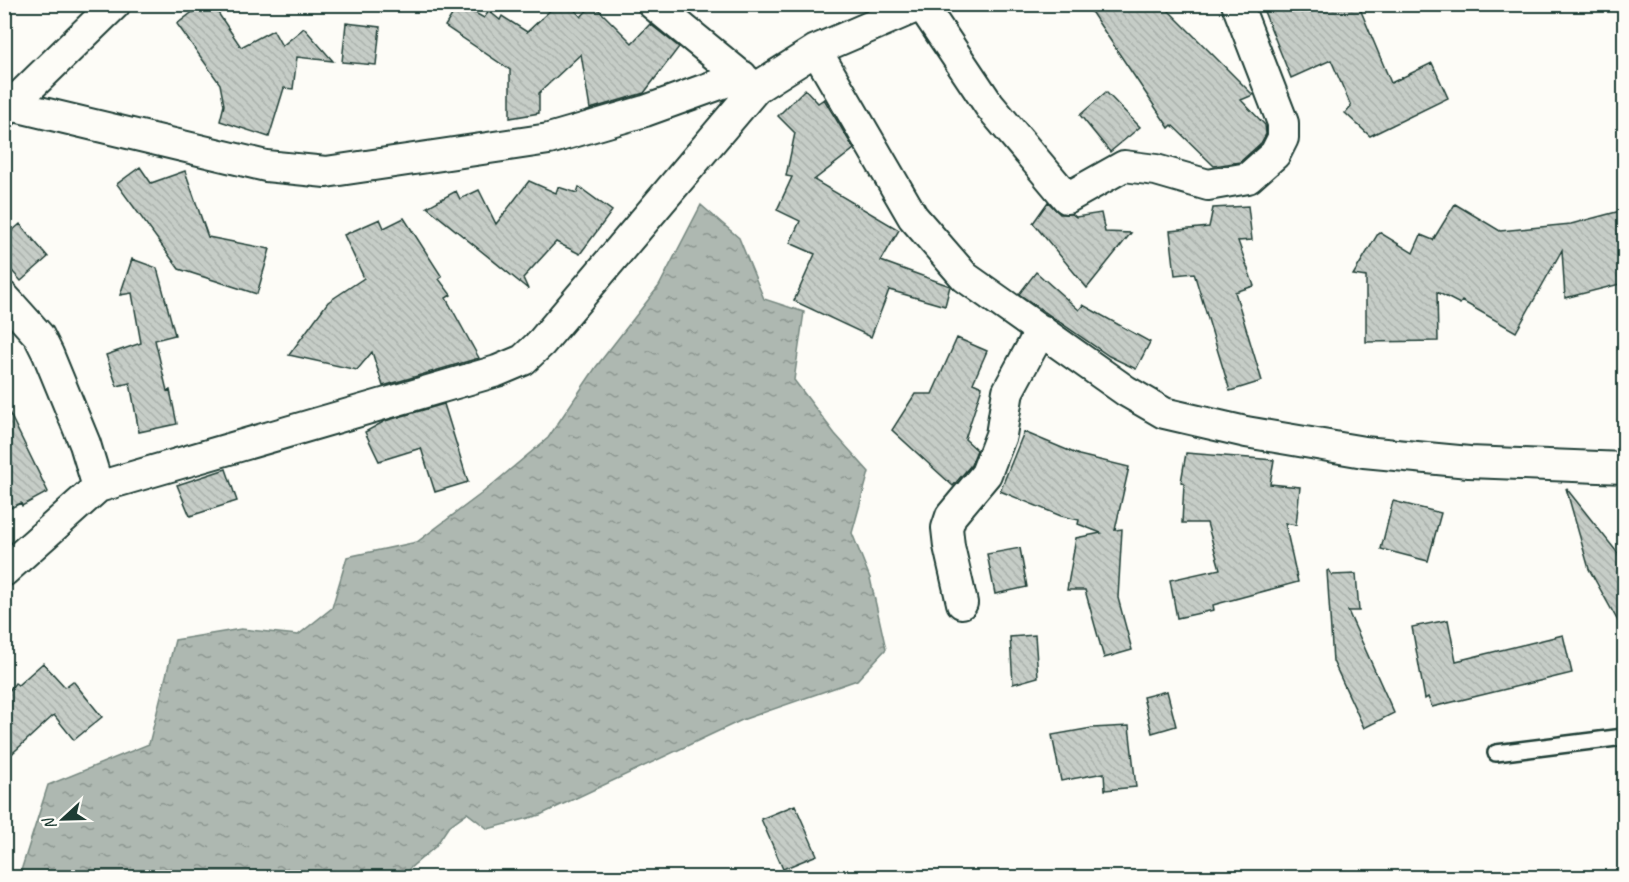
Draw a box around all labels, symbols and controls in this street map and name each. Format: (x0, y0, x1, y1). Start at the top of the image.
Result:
north arrow (33, 789, 93, 849)
text: N (38, 813, 61, 833)

